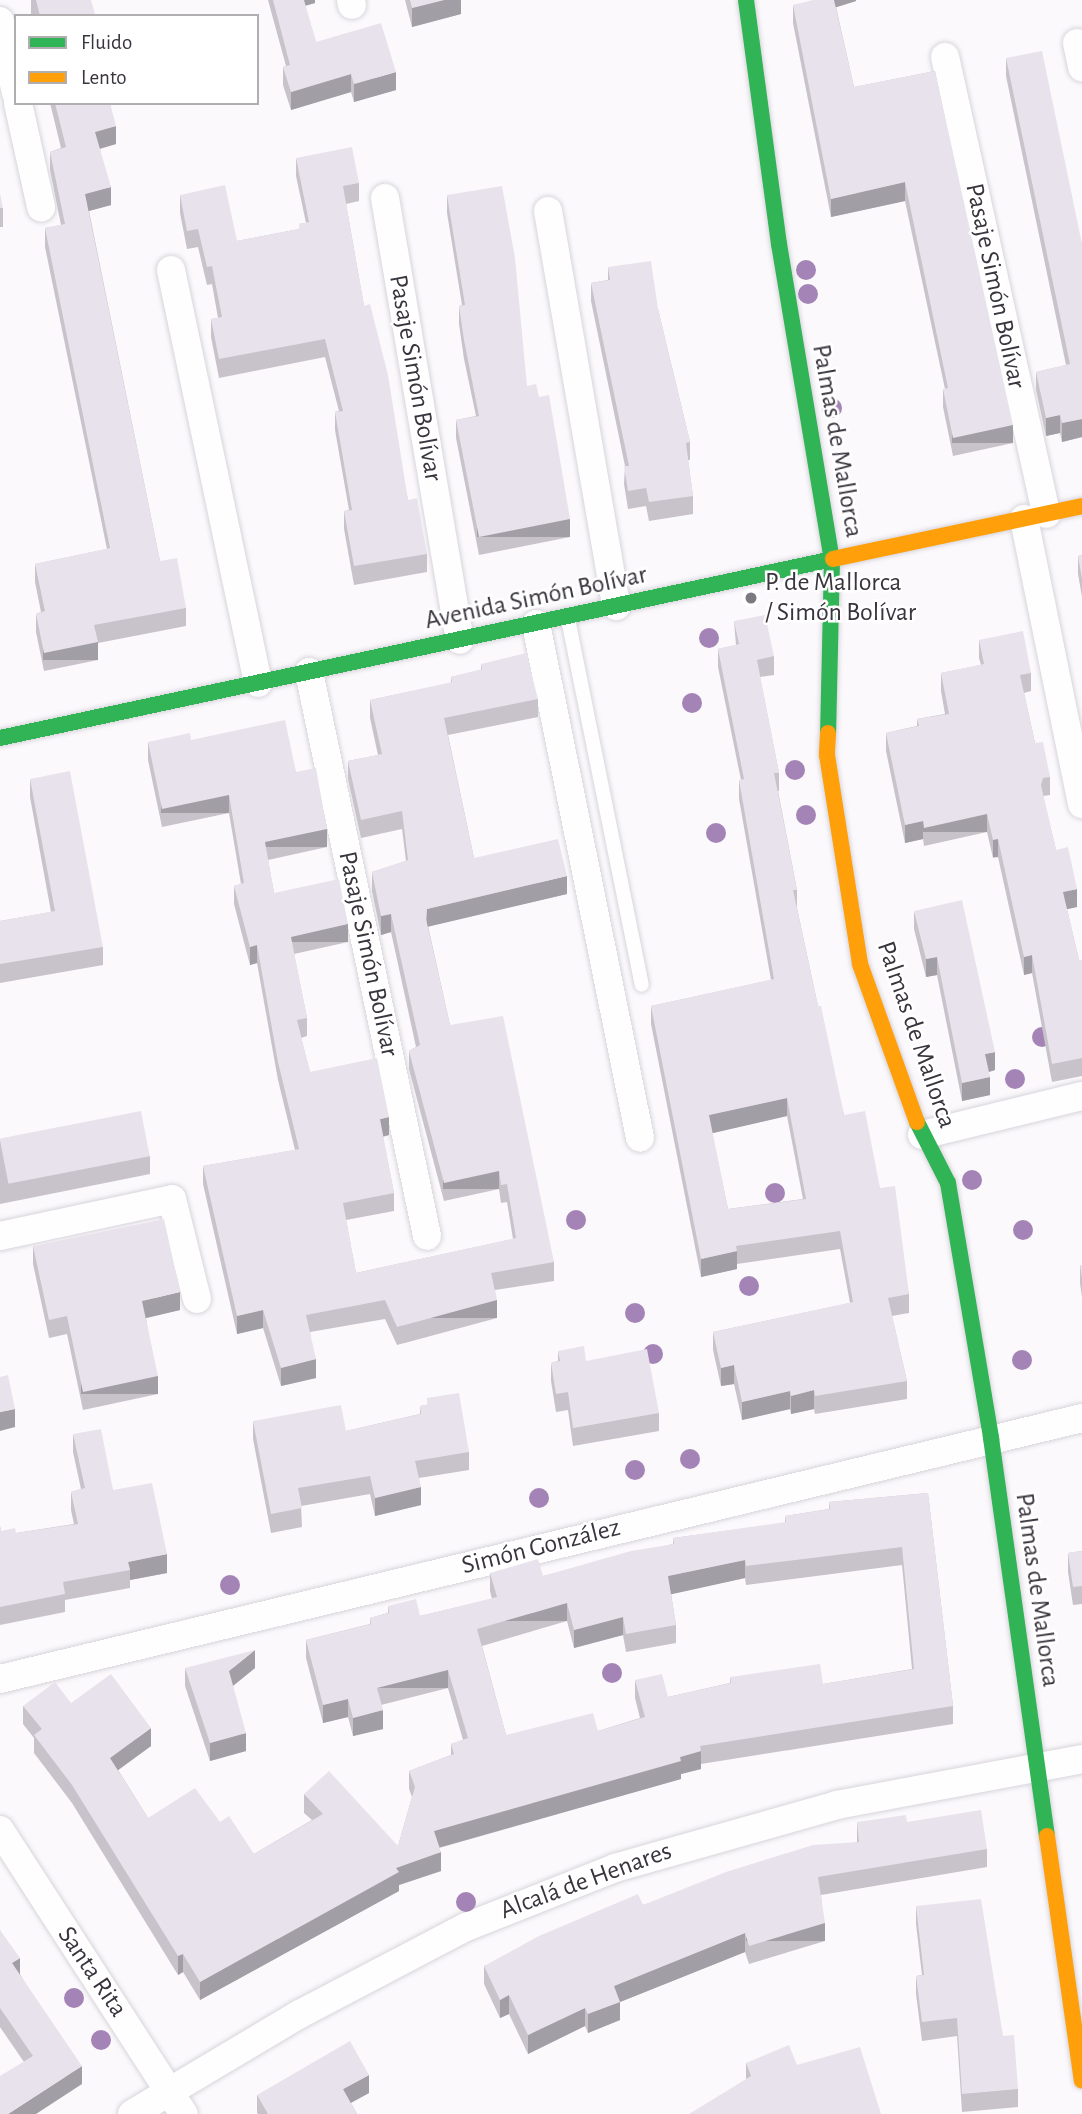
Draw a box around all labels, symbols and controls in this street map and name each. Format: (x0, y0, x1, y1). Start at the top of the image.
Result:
legend (14, 14, 259, 105)
text: Fluido (81, 32, 132, 53)
text: Lento (81, 67, 127, 88)
street label: Pasaje Simón Bolívar (958, 180, 1032, 392)
street label: Pasaje Simón Bolívar (381, 272, 449, 484)
street label: Palmas de Mallorca (805, 342, 869, 540)
street label: Avenida Simón Bolívar (422, 559, 650, 637)
place label: P. de Mallorca / Simón Bolívar (765, 567, 916, 628)
marker: P. de Mallorca / Simón Bolívar (743, 590, 759, 606)
street label: Pasaje Simón Bolívar (331, 848, 405, 1060)
street label: Palmas de Mallorca (869, 937, 963, 1133)
street label: Palmas de Mallorca (1008, 1491, 1066, 1689)
street label: Simón González (458, 1512, 624, 1582)
street label: Alcalá de Henares (496, 1836, 676, 1926)
street label: Santa Rita (50, 1921, 134, 2023)

